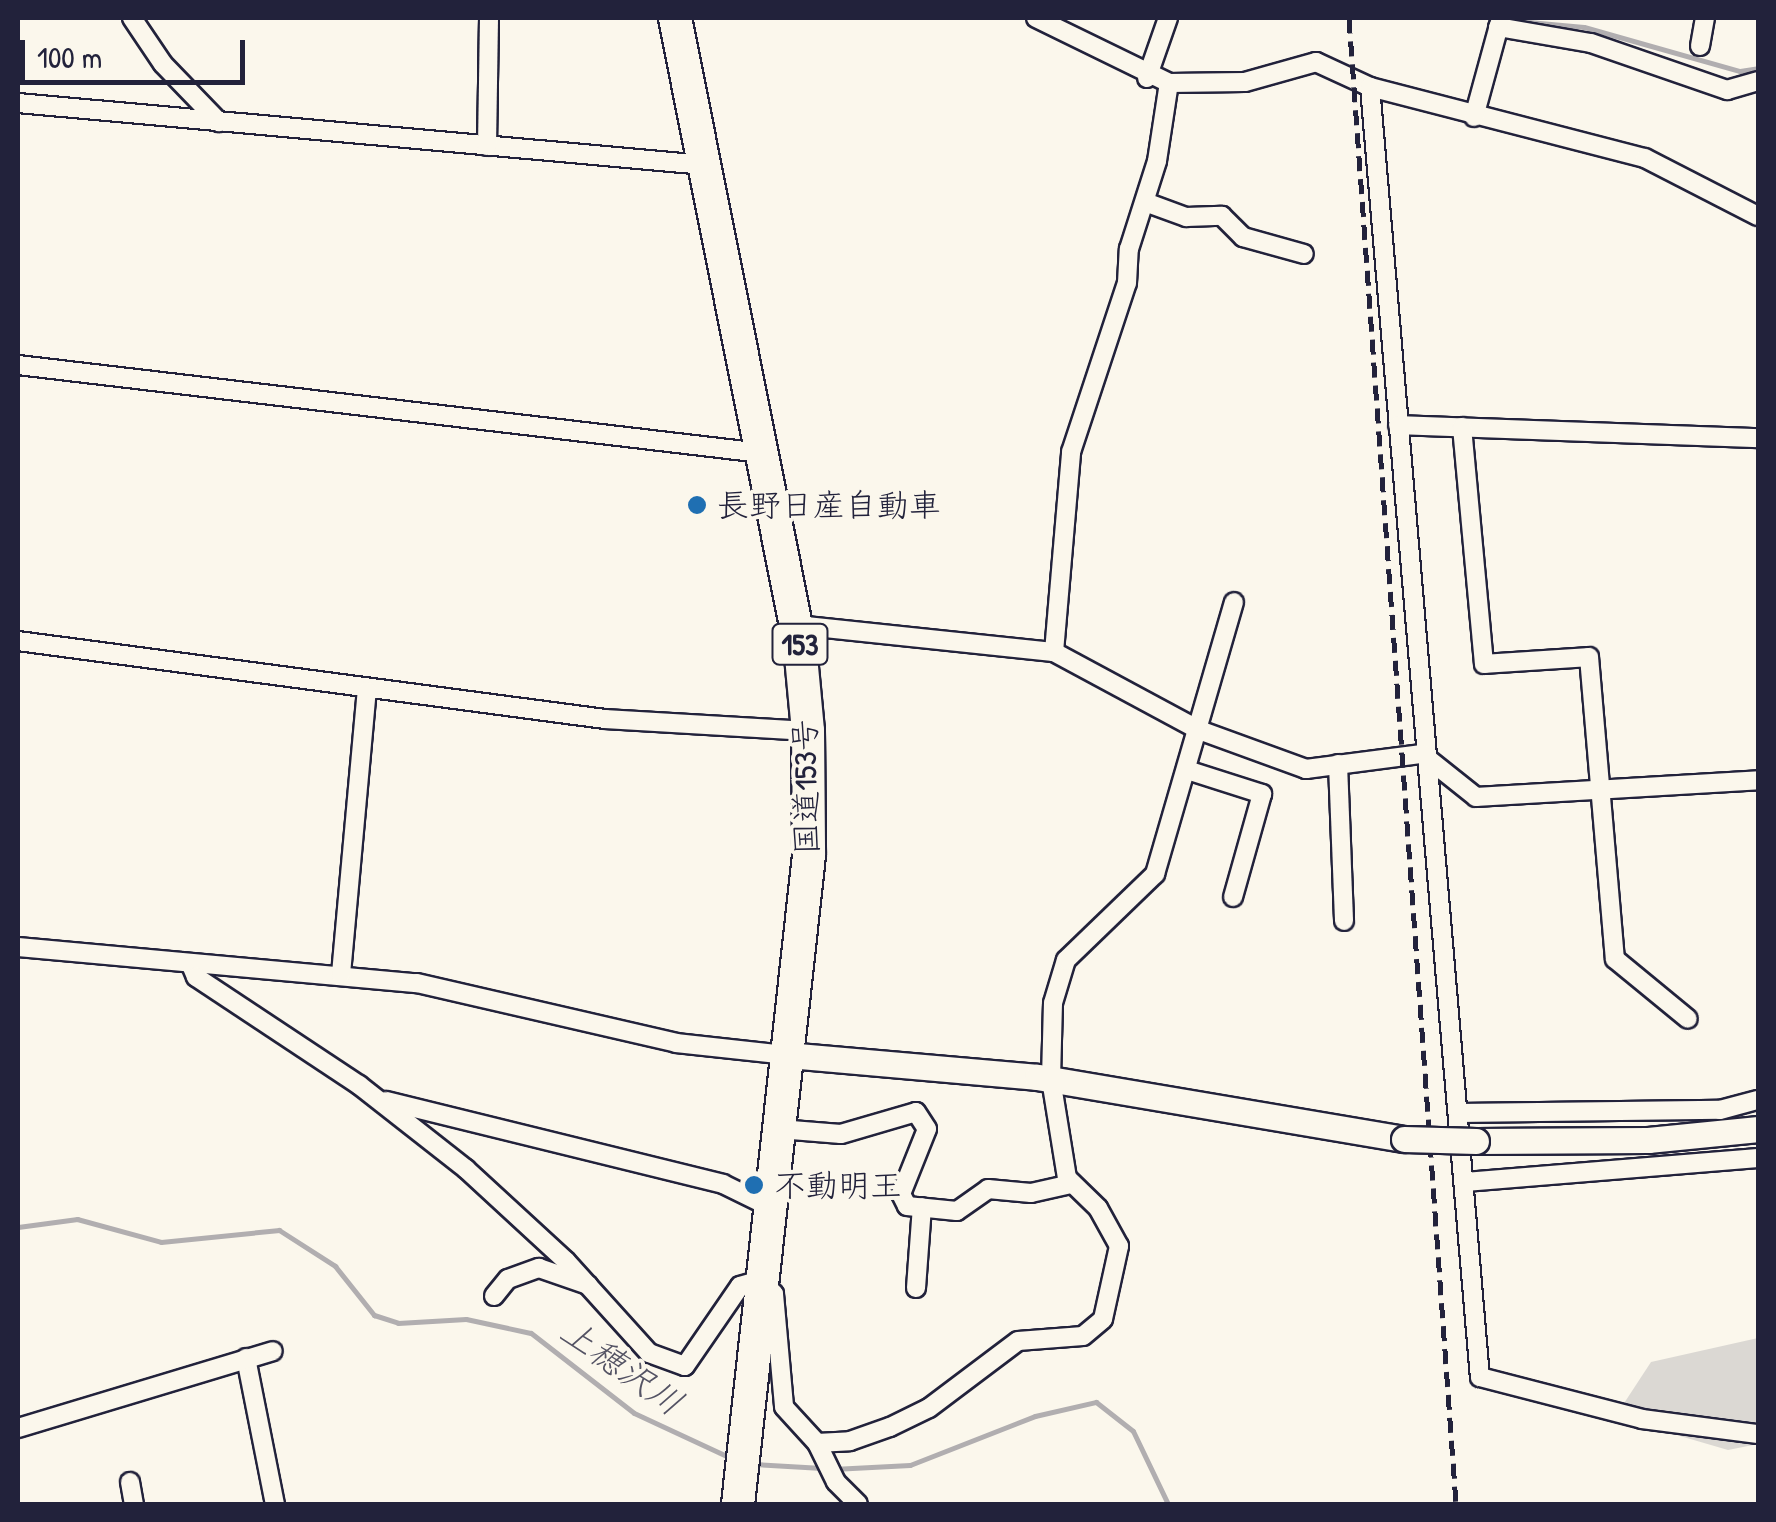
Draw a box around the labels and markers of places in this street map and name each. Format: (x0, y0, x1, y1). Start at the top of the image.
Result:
place label: 長野日産自動車 (717, 486, 941, 524)
marker: 長野日産自動車 (686, 494, 708, 516)
place label: 不動明王 (774, 1166, 902, 1204)
marker: 不動明王 (743, 1174, 765, 1196)

